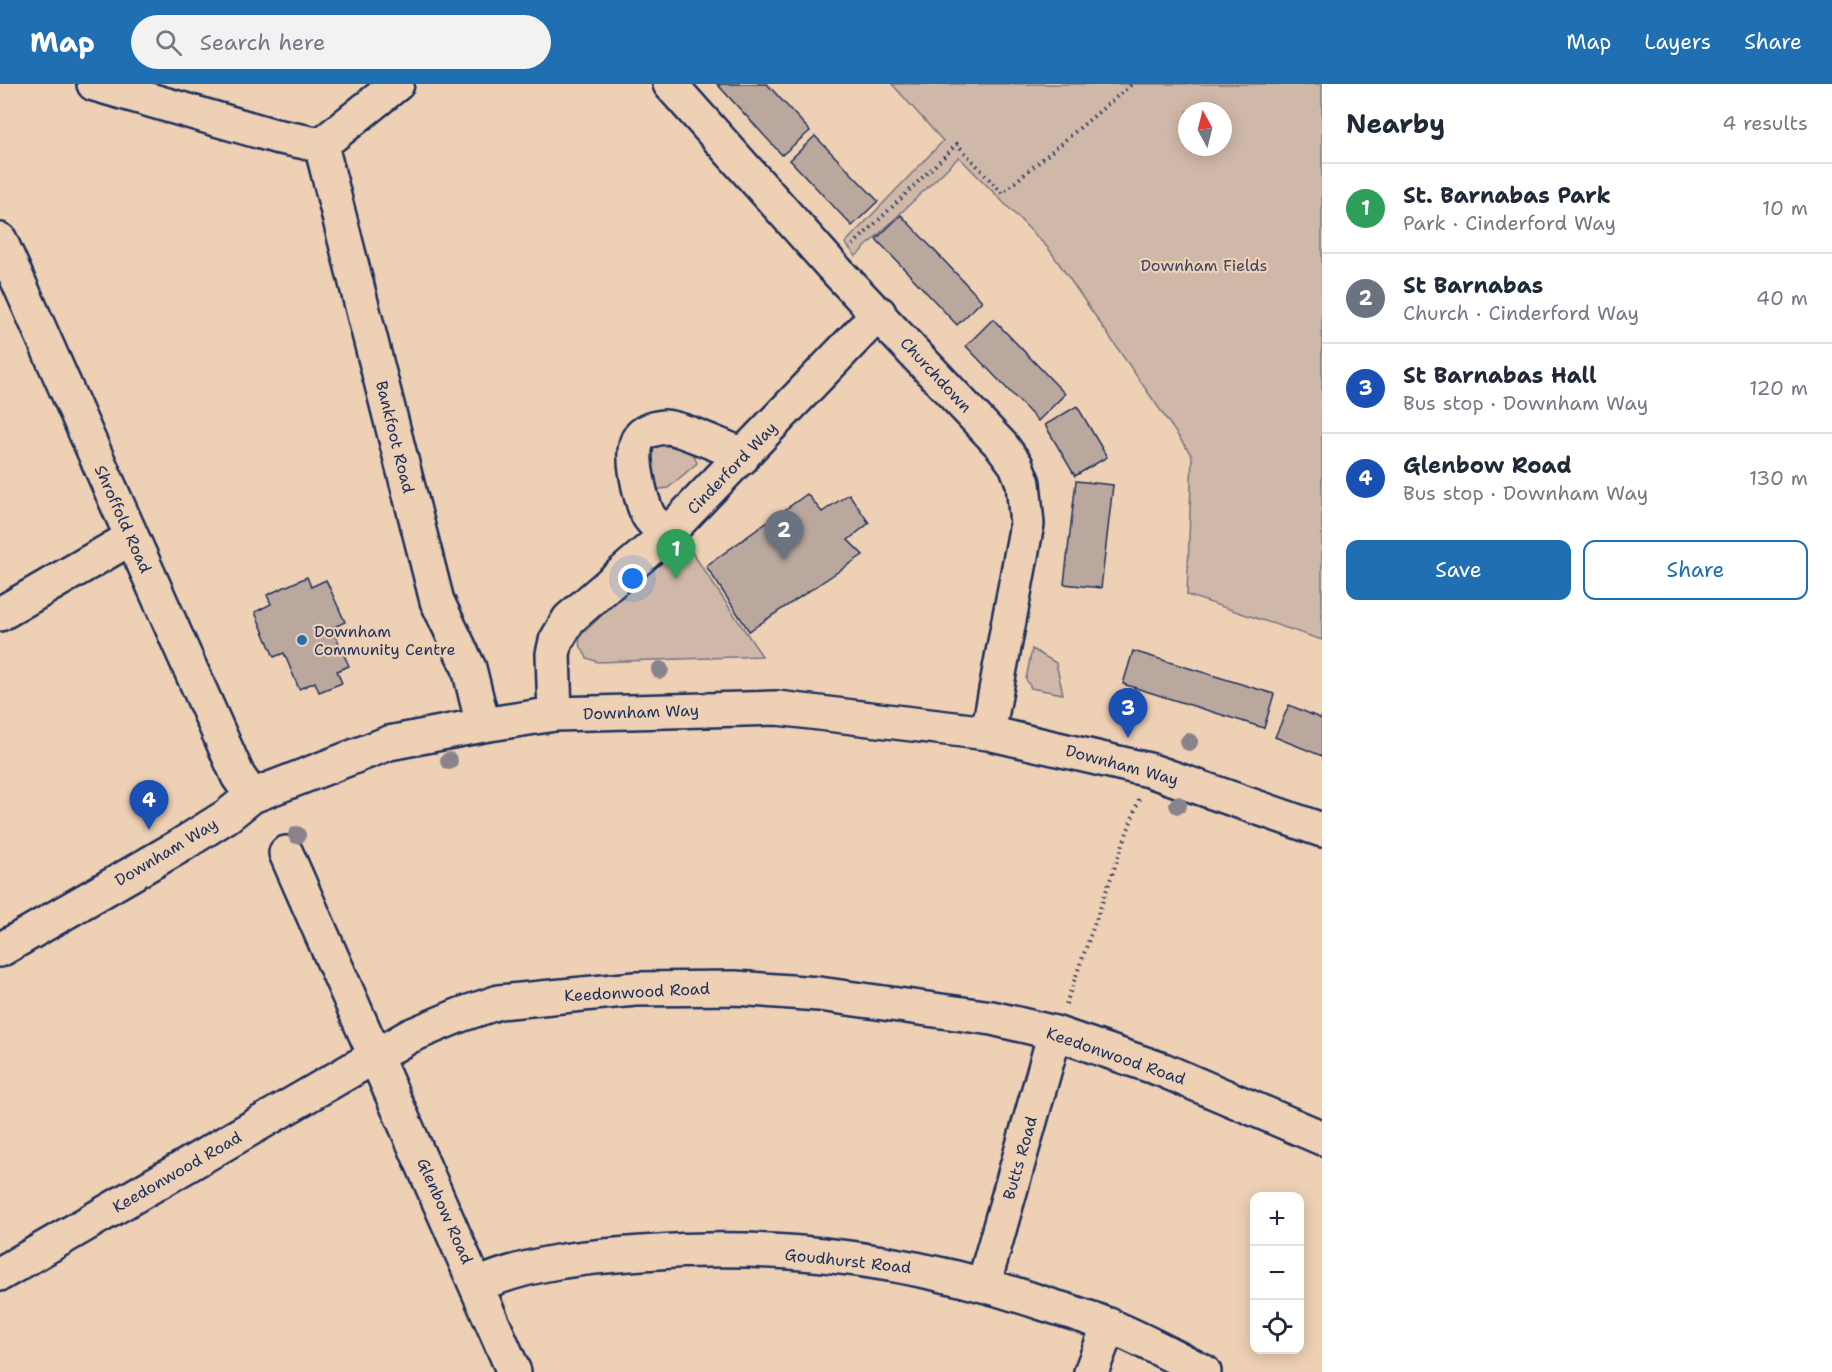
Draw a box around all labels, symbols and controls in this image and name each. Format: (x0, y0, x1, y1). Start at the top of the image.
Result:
search box (131, 15, 551, 69)
text: Map (30, 23, 95, 61)
icon: search (152, 26, 185, 59)
text: Search here (200, 28, 325, 57)
text: Map (1566, 28, 1611, 56)
text: Layers (1644, 28, 1711, 56)
text: Share (1744, 28, 1802, 56)
north arrow (1178, 102, 1232, 156)
text: Nearby (1346, 106, 1445, 141)
text: 4 results (1722, 110, 1808, 136)
text: St. Barnabas Park (1403, 181, 1611, 210)
text: 1 (1361, 195, 1370, 221)
text: 10 m (1762, 195, 1808, 221)
text: Park · Cinderford Way (1403, 210, 1616, 236)
park label: Downham Fields (1140, 255, 1268, 276)
text: St Barnabas (1403, 271, 1543, 300)
text: 2 (1359, 285, 1373, 311)
text: 40 m (1756, 285, 1808, 311)
text: Church · Cinderford Way (1403, 300, 1639, 326)
street label: Churchdown (896, 333, 976, 417)
text: St Barnabas Hall (1403, 361, 1597, 390)
text: 3 (1359, 375, 1373, 401)
text: 120 m (1749, 375, 1808, 401)
street label: Bankfoot Road (371, 379, 419, 495)
text: Bus stop · Downham Way (1403, 390, 1648, 416)
street label: Cinderford Way (683, 417, 781, 519)
text: Glenbow Road (1403, 451, 1572, 480)
street label: Shroffold Road (90, 462, 156, 576)
text: 4 (1359, 465, 1373, 491)
text: 130 m (1749, 465, 1808, 491)
text: Bus stop · Downham Way (1403, 480, 1648, 506)
pin: 2 (764, 510, 804, 560)
pin: 1 (656, 530, 696, 579)
button: Save (1346, 540, 1571, 600)
button: Share (1583, 540, 1808, 600)
your location (618, 564, 647, 593)
place label: Downham Community Centre (314, 621, 456, 660)
marker: Downham Community Centre (295, 633, 309, 647)
pin: 3 (1108, 688, 1148, 738)
street label: Downham Way (583, 699, 699, 725)
street label: Downham Way (1063, 740, 1181, 790)
pin: 4 (130, 780, 168, 830)
street label: Downham Way (111, 813, 221, 891)
street label: Keedonwood Road (564, 978, 710, 1006)
street label: Keedonwood Road (1044, 1022, 1188, 1090)
street label: Butts Road (998, 1114, 1042, 1202)
street label: Keedonwood Road (109, 1126, 245, 1218)
street label: Glenbow Road (412, 1155, 478, 1267)
map controls (1250, 1192, 1304, 1354)
button: + (1250, 1192, 1304, 1246)
street label: Goudhurst Road (784, 1244, 912, 1278)
button: − (1250, 1246, 1304, 1300)
button: locate (1250, 1300, 1304, 1354)

